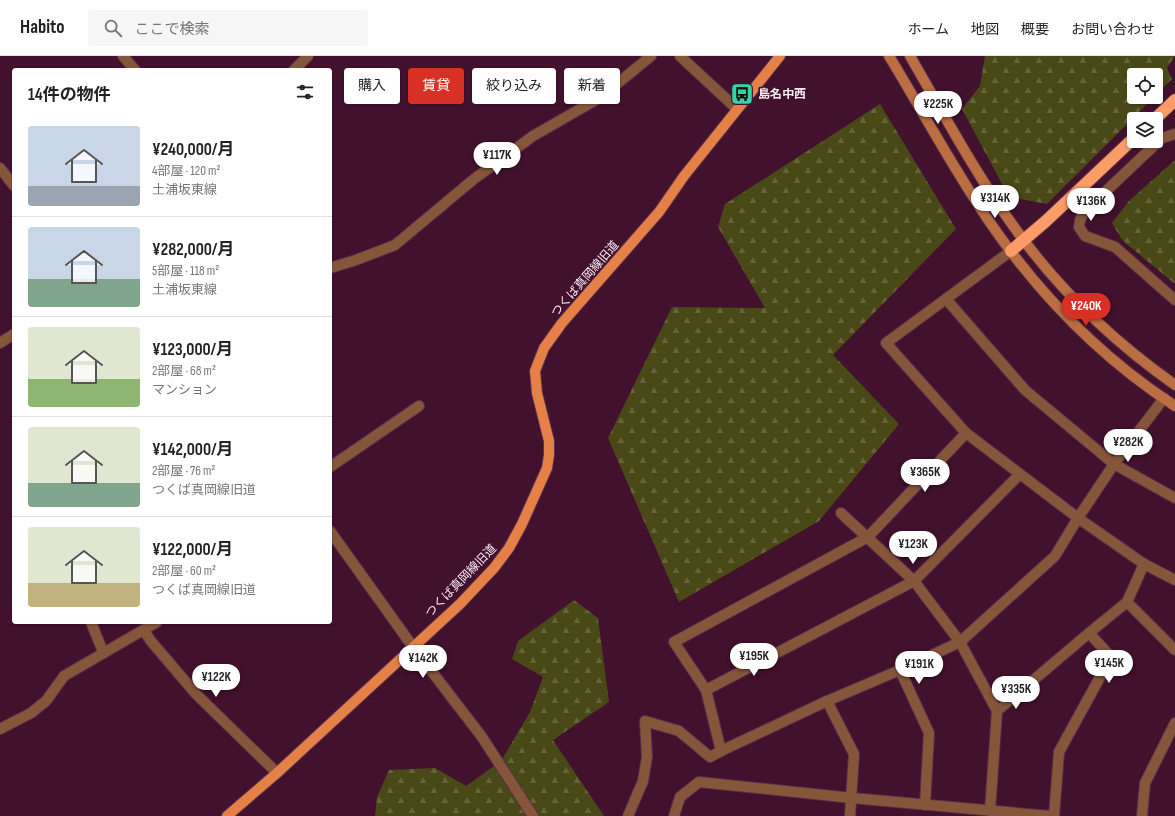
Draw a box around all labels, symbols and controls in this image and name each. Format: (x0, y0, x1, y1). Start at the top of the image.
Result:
search box (88, 10, 368, 46)
text: Habito (20, 16, 64, 39)
icon: search (102, 17, 124, 39)
text: ここで検索 (134, 20, 209, 39)
text: ホーム (907, 21, 949, 38)
text: 地図 (971, 21, 999, 38)
text: 概要 (1021, 21, 1049, 38)
text: お問い合わせ (1071, 21, 1155, 38)
chip: 購入 (344, 68, 400, 104)
chip: 賃貸 (408, 68, 464, 104)
chip: 絞り込み (472, 68, 556, 104)
chip: 新着 (564, 68, 620, 104)
map controls (1127, 68, 1163, 148)
button: locate (1127, 68, 1163, 104)
icon: filters (294, 81, 316, 103)
bus stop icon: 島名中西 (729, 81, 755, 107)
text: 14件の物件 (28, 85, 111, 105)
place label: 島名中西 (758, 87, 806, 102)
pin: ¥225K (910, 91, 966, 125)
text: ¥225K (923, 96, 953, 112)
button: layers (1127, 112, 1163, 148)
text: ¥240,000/月 (152, 140, 234, 160)
icon: home (60, 142, 108, 190)
pin: ¥117K (469, 142, 525, 176)
text: ¥117K (483, 147, 511, 163)
text: 4部屋 · 120 m² (152, 163, 220, 179)
text: 土浦坂東線 (152, 182, 217, 198)
pin: ¥314K (967, 185, 1023, 219)
pin: ¥136K (1063, 188, 1119, 222)
text: ¥314K (980, 190, 1010, 206)
text: ¥136K (1076, 193, 1106, 209)
street label: つくば真岡線旧道 (548, 238, 622, 320)
text: ¥282,000/月 (152, 240, 234, 260)
icon: home (60, 243, 108, 291)
text: 5部屋 · 118 m² (152, 263, 219, 279)
text: 土浦坂東線 (152, 282, 217, 298)
pin: ¥240K (1058, 293, 1114, 327)
text: ¥240K (1071, 298, 1101, 314)
text: ¥123,000/月 (152, 340, 233, 360)
icon: home (60, 343, 108, 391)
text: 2部屋 · 68 m² (152, 363, 216, 379)
text: マンション (152, 382, 217, 398)
pin: ¥282K (1100, 429, 1156, 463)
text: ¥282K (1113, 434, 1143, 450)
text: ¥142,000/月 (152, 440, 234, 460)
icon: home (60, 443, 108, 491)
pin: ¥365K (897, 459, 953, 493)
text: 2部屋 · 76 m² (152, 463, 215, 479)
text: ¥365K (910, 464, 940, 480)
text: つくば真岡線旧道 (152, 482, 256, 498)
pin: ¥123K (885, 531, 941, 565)
text: ¥123K (898, 536, 928, 552)
text: ¥122,000/月 (152, 540, 233, 560)
street label: つくば真岡線旧道 (422, 541, 500, 621)
icon: home (60, 543, 108, 591)
text: 2部屋 · 60 m² (152, 563, 216, 579)
text: つくば真岡線旧道 (152, 582, 256, 598)
pin: ¥195K (726, 643, 782, 677)
pin: ¥142K (395, 645, 451, 679)
text: ¥195K (739, 648, 769, 664)
text: ¥142K (408, 650, 438, 666)
pin: ¥145K (1081, 650, 1137, 684)
pin: ¥191K (891, 651, 947, 685)
text: ¥145K (1094, 655, 1124, 671)
text: ¥191K (904, 656, 934, 672)
pin: ¥122K (188, 664, 244, 698)
text: ¥122K (201, 669, 231, 685)
pin: ¥335K (988, 676, 1044, 710)
text: ¥335K (1001, 681, 1031, 697)

